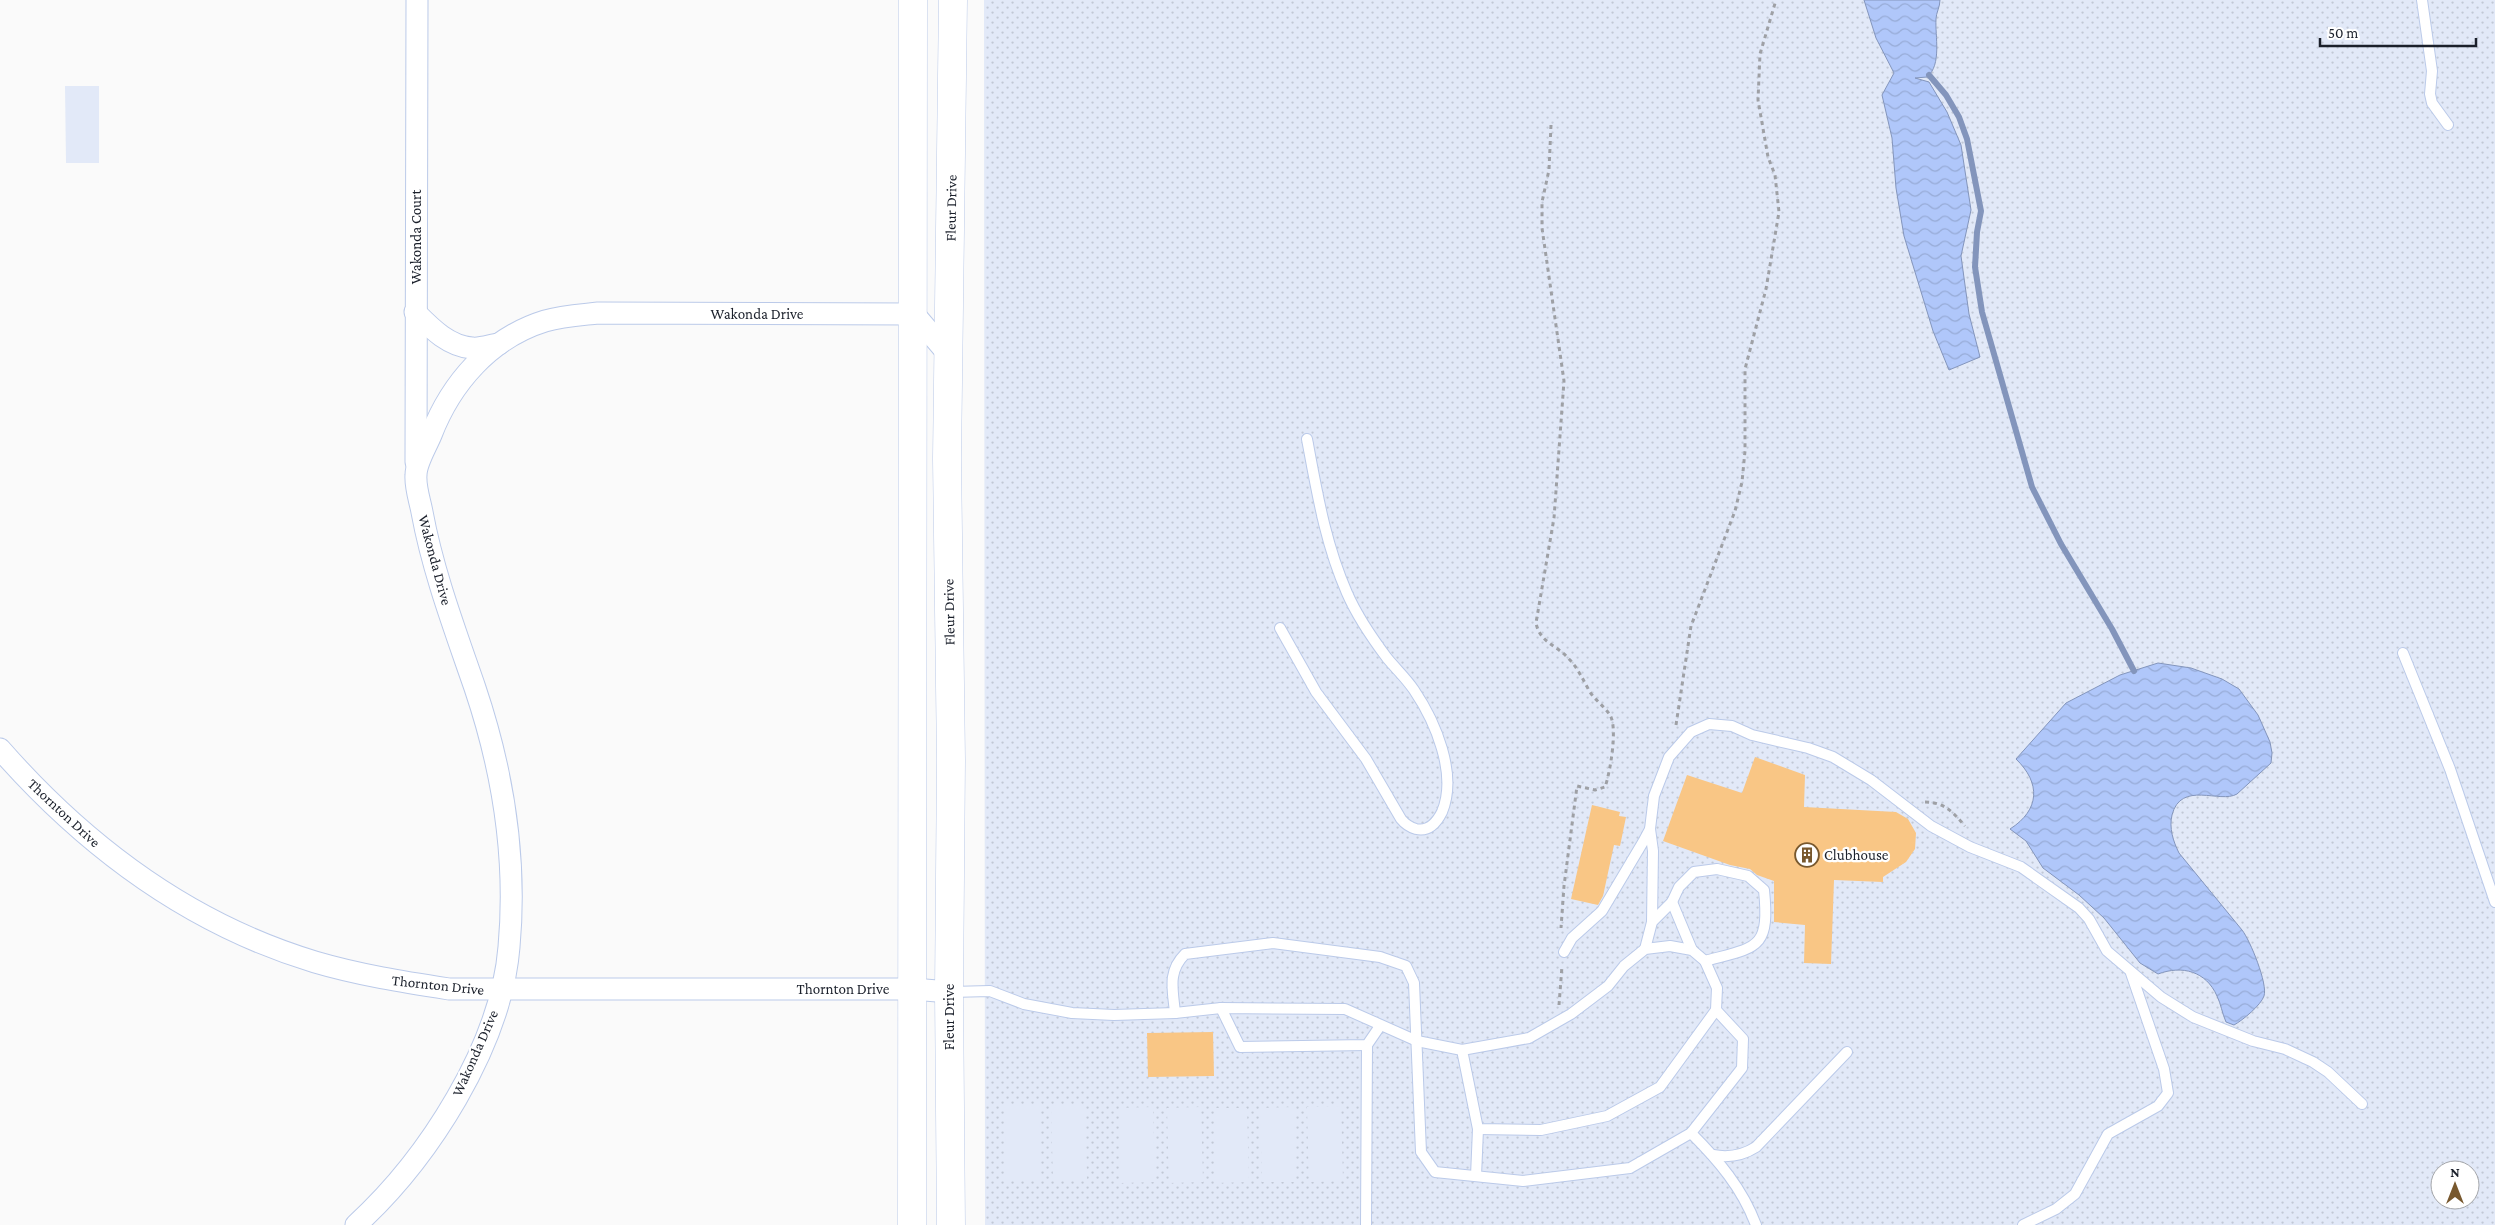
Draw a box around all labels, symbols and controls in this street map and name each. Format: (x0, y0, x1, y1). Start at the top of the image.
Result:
scale bar (2320, 15, 2476, 47)
text: 50 m (2328, 25, 2358, 41)
street label: Fleur Drive (942, 174, 960, 241)
street label: Wakonda Court (408, 189, 424, 284)
street label: Wakonda Drive (711, 306, 804, 322)
street label: Wakonda Drive (415, 513, 455, 607)
street label: Fleur Drive (940, 578, 958, 645)
street label: Thornton Drive (25, 775, 104, 851)
building icon: Clubhouse (1794, 842, 1820, 868)
place label: Clubhouse (1824, 847, 1889, 863)
street label: Thornton Drive (391, 972, 485, 998)
street label: Thornton Drive (797, 981, 890, 997)
street label: Fleur Drive (941, 983, 957, 1050)
street label: Wakonda Drive (449, 1007, 501, 1099)
north arrow (2430, 1160, 2480, 1210)
text: N (2450, 1164, 2460, 1180)

